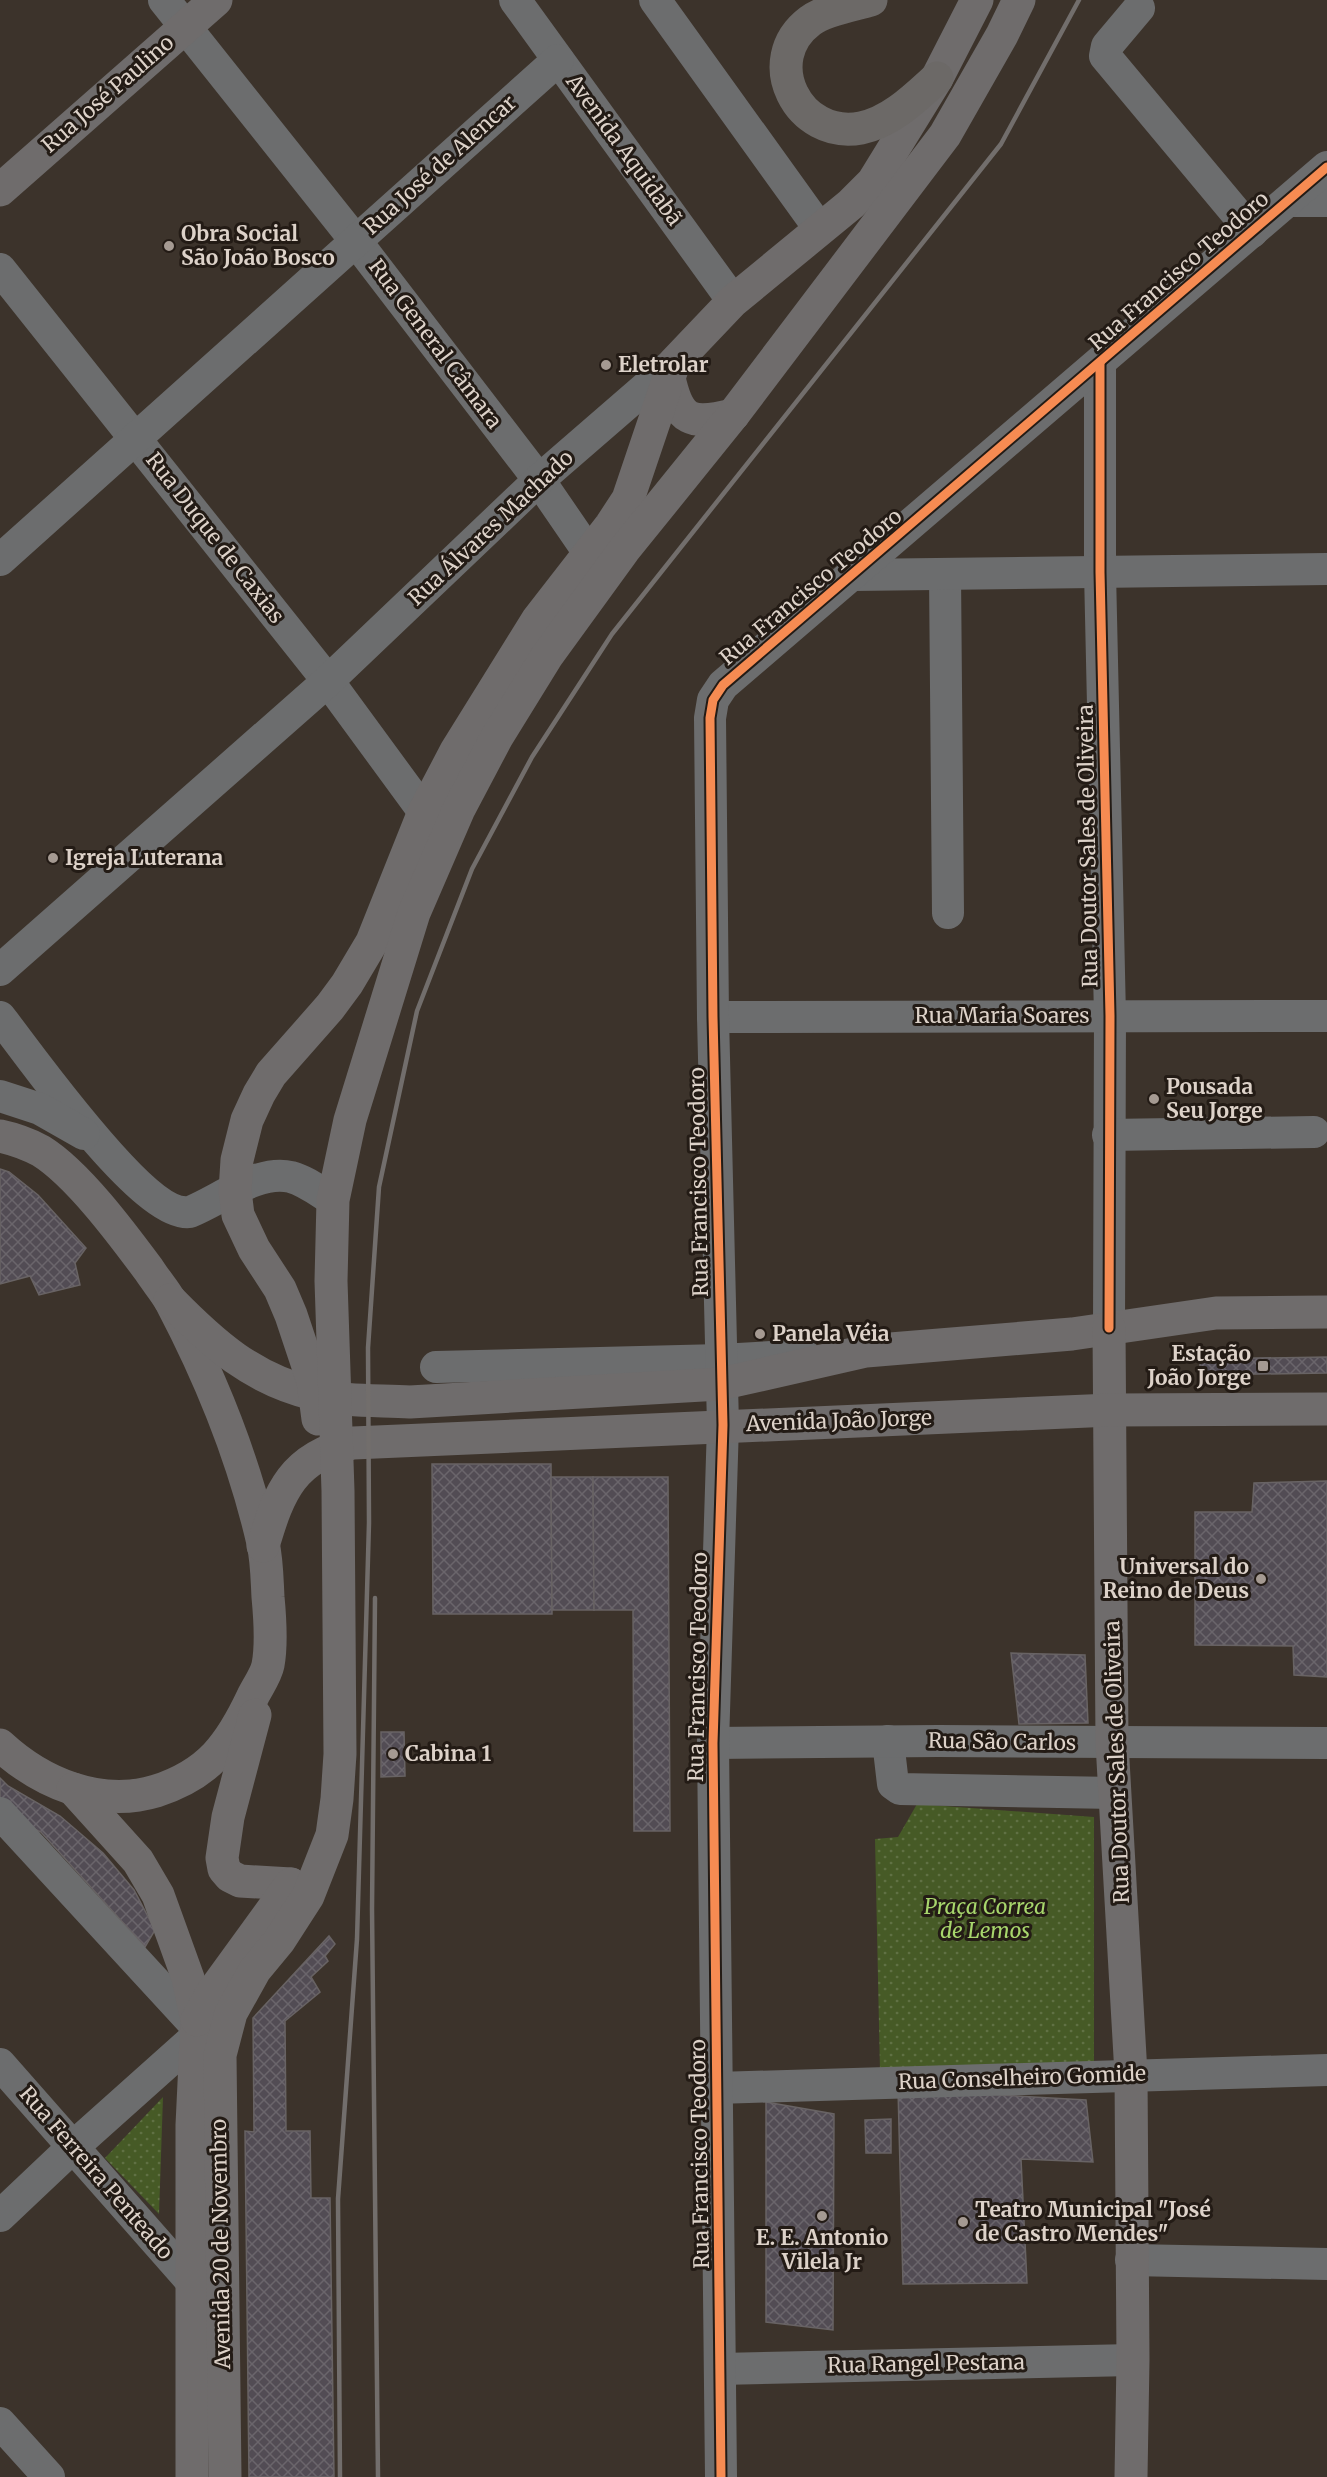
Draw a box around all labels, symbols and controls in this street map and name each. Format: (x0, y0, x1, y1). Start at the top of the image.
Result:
street label: Rua José Paulino (36, 29, 179, 158)
street label: Avenida Aquidabã (560, 68, 688, 231)
street label: Rua José de Alencar (358, 89, 522, 240)
street label: Rua Francisco Teodoro (1083, 185, 1274, 356)
place label: Obra Social São João Bosco (181, 220, 335, 271)
marker: Obra Social São João Bosco (162, 239, 176, 253)
street label: Rua General Câmara (363, 254, 508, 434)
place label: Eletrolar (618, 351, 709, 378)
marker: Eletrolar (599, 358, 613, 372)
street label: Rua Álvares Machado (402, 443, 579, 611)
street label: Rua Duque de Caxias (140, 447, 290, 628)
street label: Rua Francisco Teodoro (714, 502, 907, 671)
street label: Rua Doutor Sales de Oliveira (1072, 704, 1103, 988)
place label: Igreja Luterana (65, 844, 223, 871)
marker: Igreja Luterana (46, 851, 60, 865)
street label: Rua Maria Soares (914, 1002, 1090, 1029)
street label: Rua Francisco Teodoro (683, 1067, 714, 1297)
place label: Pousada Seu Jorge (1166, 1073, 1263, 1124)
marker: Pousada Seu Jorge (1147, 1092, 1161, 1106)
place label: Panela Véia (772, 1320, 890, 1347)
marker: Panela Véia (753, 1327, 767, 1341)
place label: Estação João Jorge (1146, 1340, 1251, 1391)
marker: Estação João Jorge (1256, 1359, 1270, 1373)
street label: Avenida João Jorge (745, 1404, 932, 1437)
street label: Rua Francisco Teodoro (682, 1552, 713, 1782)
place label: Universal do Reino de Deus (1102, 1553, 1249, 1604)
marker: Universal do Reino de Deus (1254, 1572, 1268, 1586)
street label: Rua Doutor Sales de Oliveira (1098, 1620, 1135, 1904)
street label: Rua São Carlos (928, 1727, 1076, 1756)
place label: Cabina 1 (405, 1740, 491, 1767)
marker: Cabina 1 (386, 1747, 400, 1761)
park label: Praça Correa de Lemos (924, 1893, 1046, 1944)
street label: Rua Francisco Teodoro (684, 2039, 715, 2269)
street label: Rua Conselheiro Gomide (898, 2060, 1146, 2095)
street label: Rua Ferreira Penteado (14, 2080, 179, 2265)
street label: Avenida 20 de Novembro (205, 2119, 236, 2370)
place label: Teatro Municipal "José de Castro Mendes" (975, 2196, 1211, 2247)
marker: E. E. Antonio Vilela Jr (815, 2209, 829, 2223)
marker: Teatro Municipal "José de Castro Mendes" (956, 2215, 970, 2229)
place label: E. E. Antonio Vilela Jr (756, 2224, 888, 2275)
street label: Rua Rangel Pestana (827, 2348, 1025, 2379)

